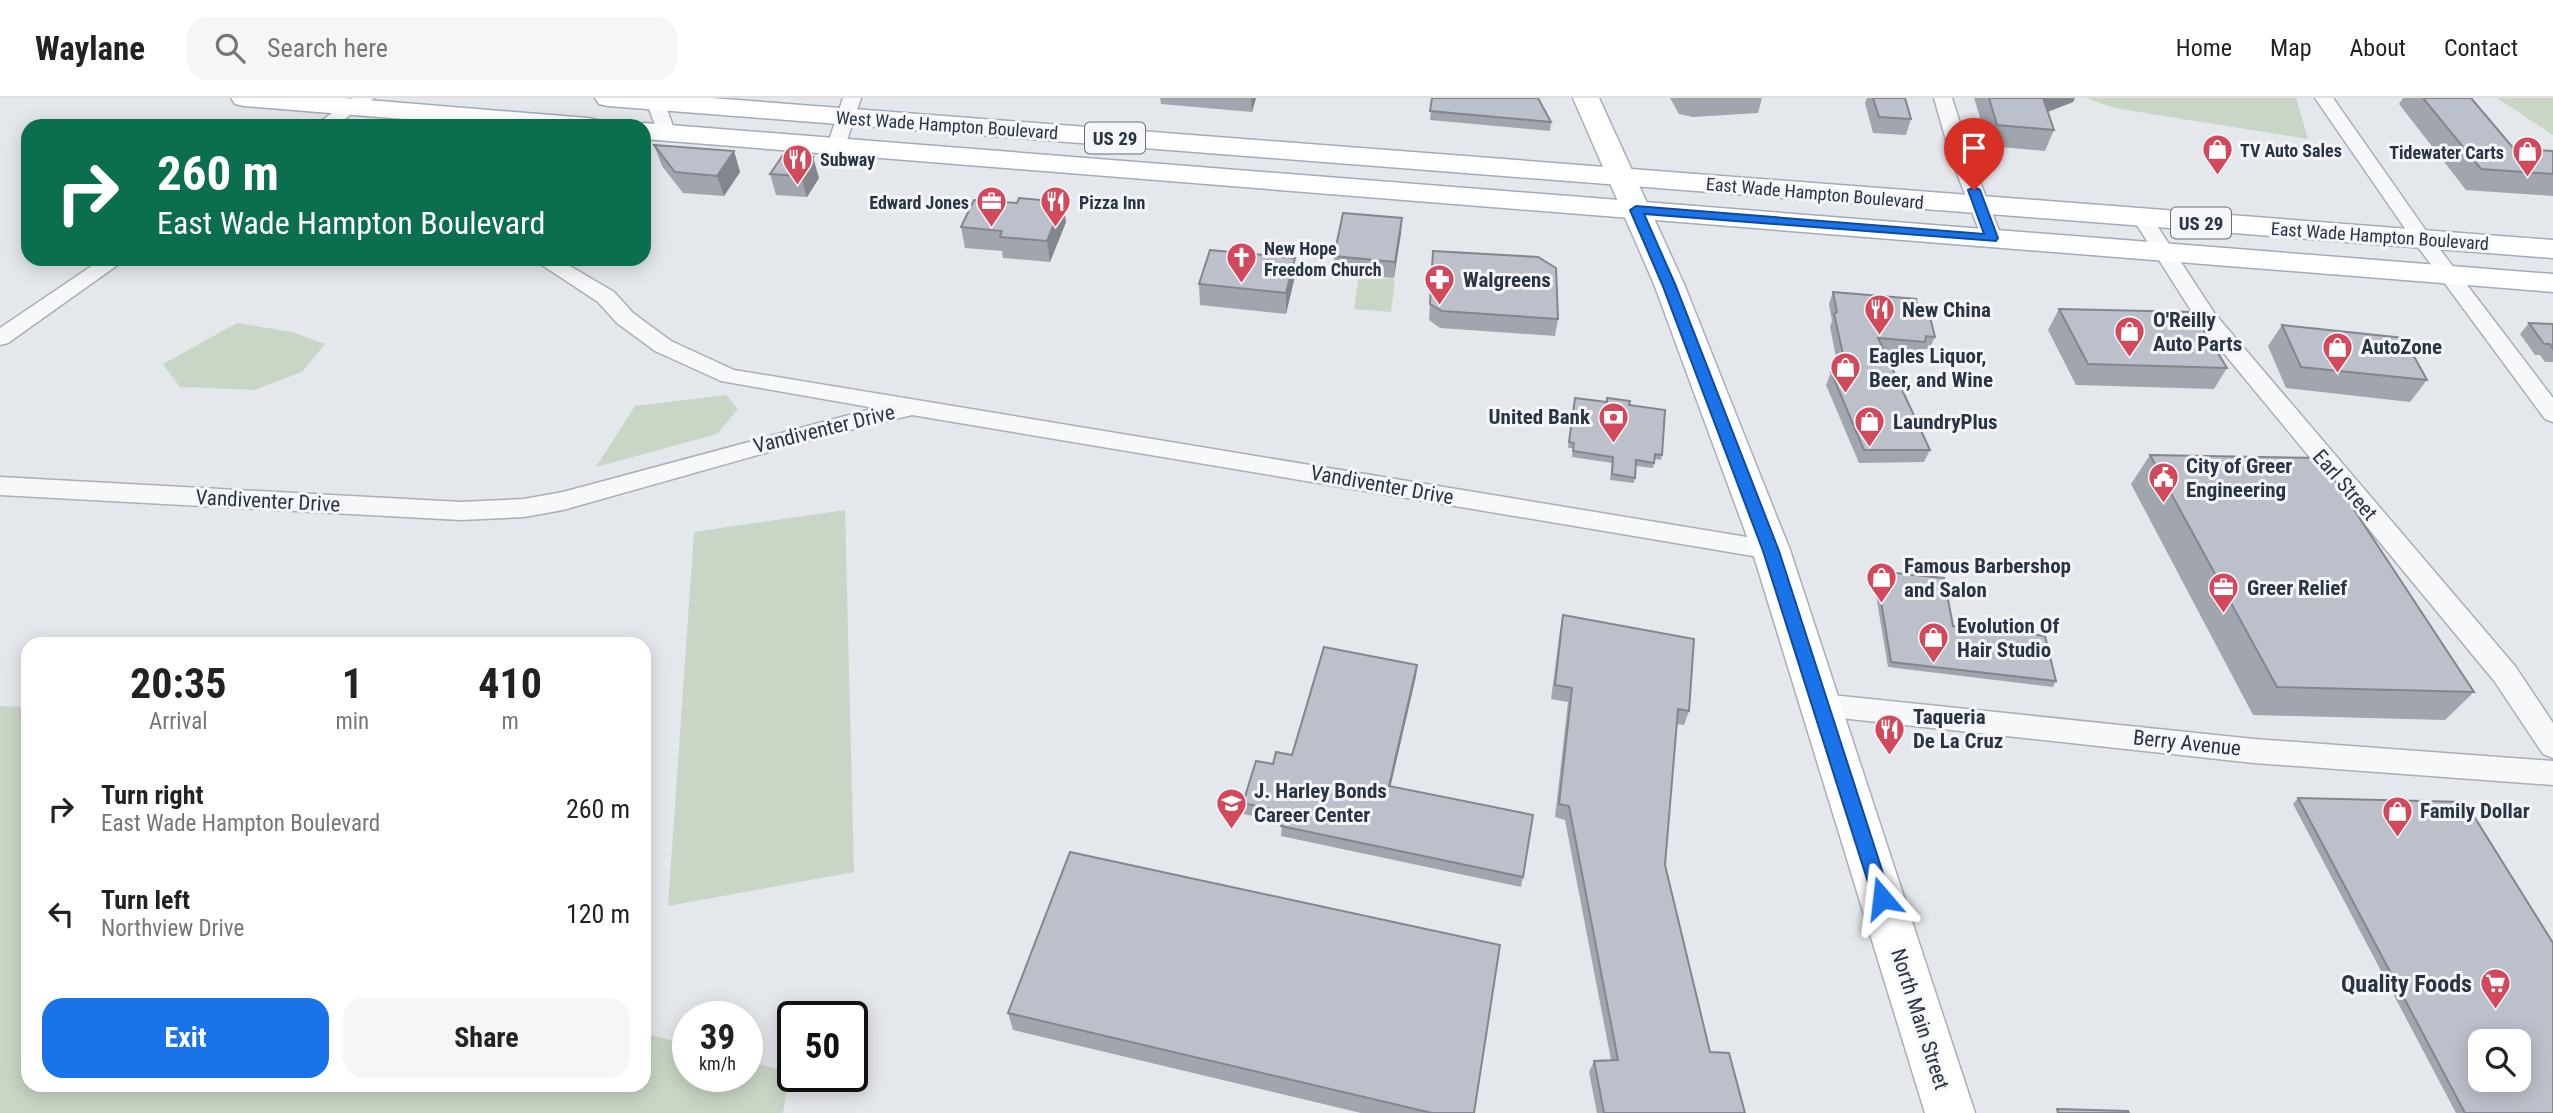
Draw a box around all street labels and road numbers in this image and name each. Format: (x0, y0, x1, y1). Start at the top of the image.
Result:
street label: West Wade Hampton Boulevard (835, 107, 1059, 143)
road number: US 29 (1085, 122, 1145, 154)
street label: East Wade Hampton Boulevard (1705, 173, 1925, 213)
road number: US 29 (2171, 208, 2231, 238)
street label: East Wade Hampton Boulevard (2270, 218, 2490, 254)
street label: Vandiventer Drive (751, 400, 897, 458)
street label: Earl Street (2308, 445, 2382, 525)
street label: Vandiventer Drive (1309, 461, 1456, 509)
street label: Vandiventer Drive (195, 485, 341, 517)
street label: Berry Avenue (2132, 725, 2242, 761)
street label: North Main Street (1886, 946, 1954, 1092)

